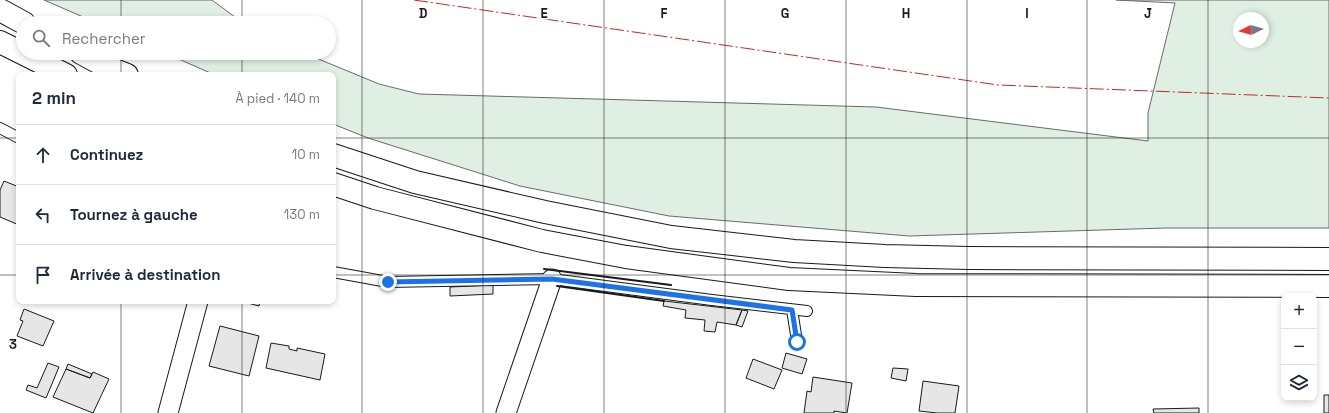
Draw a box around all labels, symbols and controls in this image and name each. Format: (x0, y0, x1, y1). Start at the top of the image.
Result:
text: D (419, 5, 428, 22)
text: E (540, 5, 548, 22)
text: F (661, 5, 668, 22)
text: G (781, 5, 789, 22)
text: H (902, 5, 910, 22)
text: I (1025, 5, 1029, 22)
text: J (1144, 5, 1152, 22)
north arrow (1233, 12, 1269, 48)
search box (16, 16, 336, 60)
icon: search (30, 27, 52, 49)
text: Rechercher (62, 29, 145, 48)
text: 2 min (32, 87, 76, 109)
text: À pied · 140 m (235, 90, 320, 107)
icon: ahead (32, 144, 54, 166)
text: Continuez (70, 145, 143, 164)
text: 10 m (292, 146, 320, 163)
icon: left (32, 204, 54, 226)
text: Tournez à gauche (70, 205, 198, 224)
text: 130 m (284, 206, 320, 223)
icon: arrive (32, 264, 54, 286)
text: Arrivée à destination (70, 265, 220, 284)
route end (379, 273, 397, 291)
map controls (1281, 293, 1317, 401)
button: + (1281, 293, 1317, 329)
button: − (1281, 329, 1317, 365)
route start (788, 333, 806, 351)
text: 3 (9, 336, 17, 353)
button: layers (1281, 365, 1317, 401)

